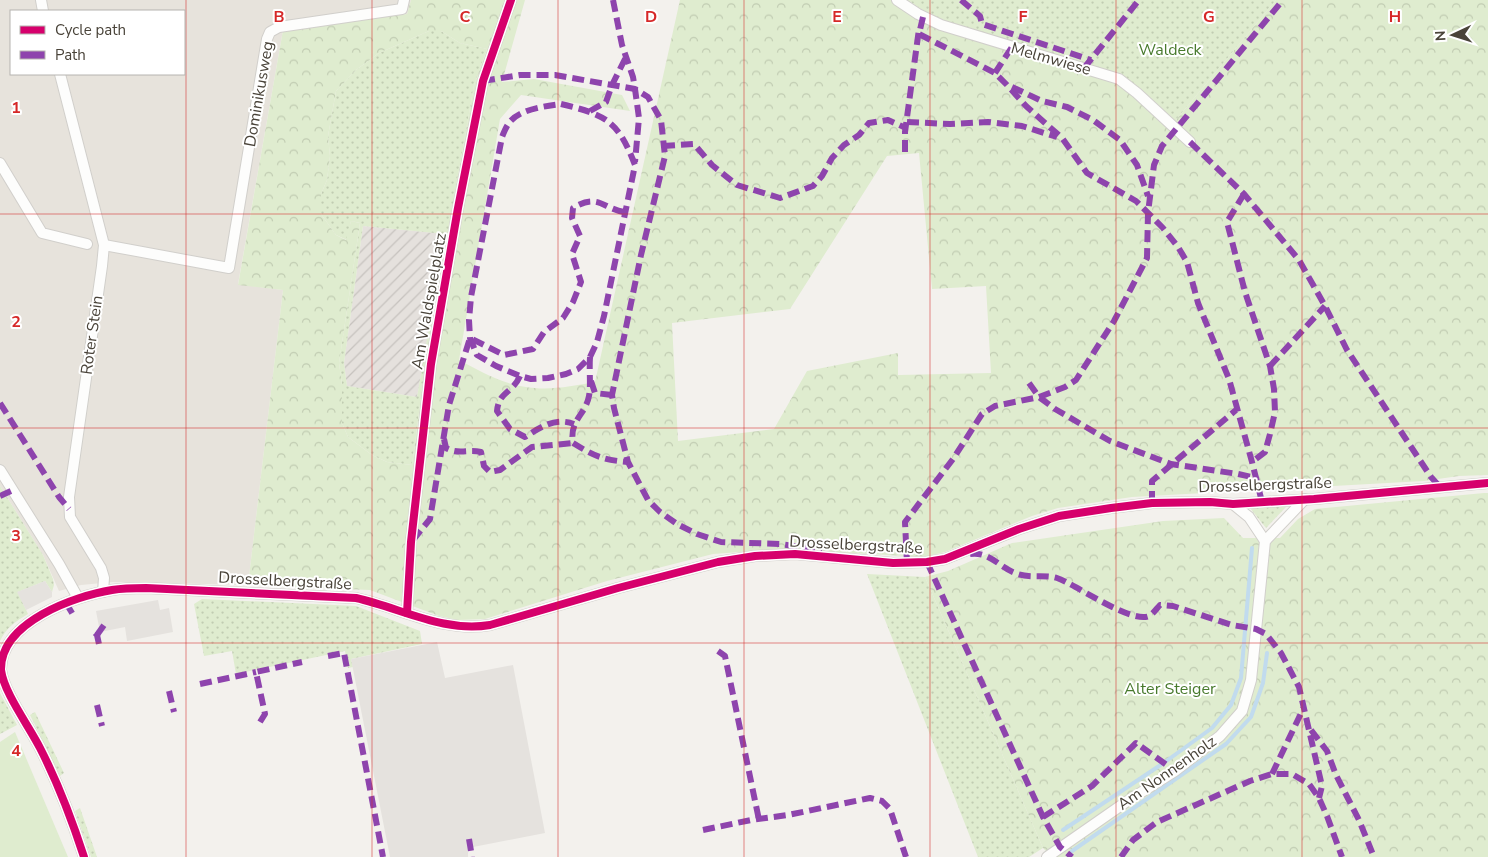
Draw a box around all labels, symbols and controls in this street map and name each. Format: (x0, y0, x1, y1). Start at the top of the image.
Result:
text: B (273, 6, 285, 28)
text: C (460, 6, 471, 28)
text: D (645, 6, 657, 28)
text: E (832, 6, 842, 28)
text: F (1019, 6, 1028, 28)
text: G (1203, 6, 1215, 28)
text: H (1389, 6, 1401, 28)
legend (10, 10, 185, 75)
north arrow (1428, 10, 1478, 60)
text: Cycle path (55, 20, 126, 40)
text: N (1431, 30, 1450, 42)
street label: Melmwiese (1008, 37, 1094, 81)
park label: Waldeck (1138, 39, 1203, 61)
street label: Dominikusweg (239, 40, 279, 148)
text: Path (55, 45, 86, 65)
text: 1 (11, 97, 21, 119)
street label: Am Waldspielplatz (406, 231, 452, 371)
street label: Roter Stein (76, 294, 108, 376)
text: 2 (11, 311, 21, 333)
street label: Drosselbergstraße (1198, 472, 1332, 498)
text: 3 (11, 525, 21, 547)
street label: Drosselbergstraße (789, 531, 923, 559)
street label: Drosselbergstraße (218, 567, 352, 595)
park label: Alter Steiger (1124, 678, 1216, 700)
street label: Am Nonnenholz (1113, 731, 1221, 815)
text: 4 (11, 740, 21, 762)

